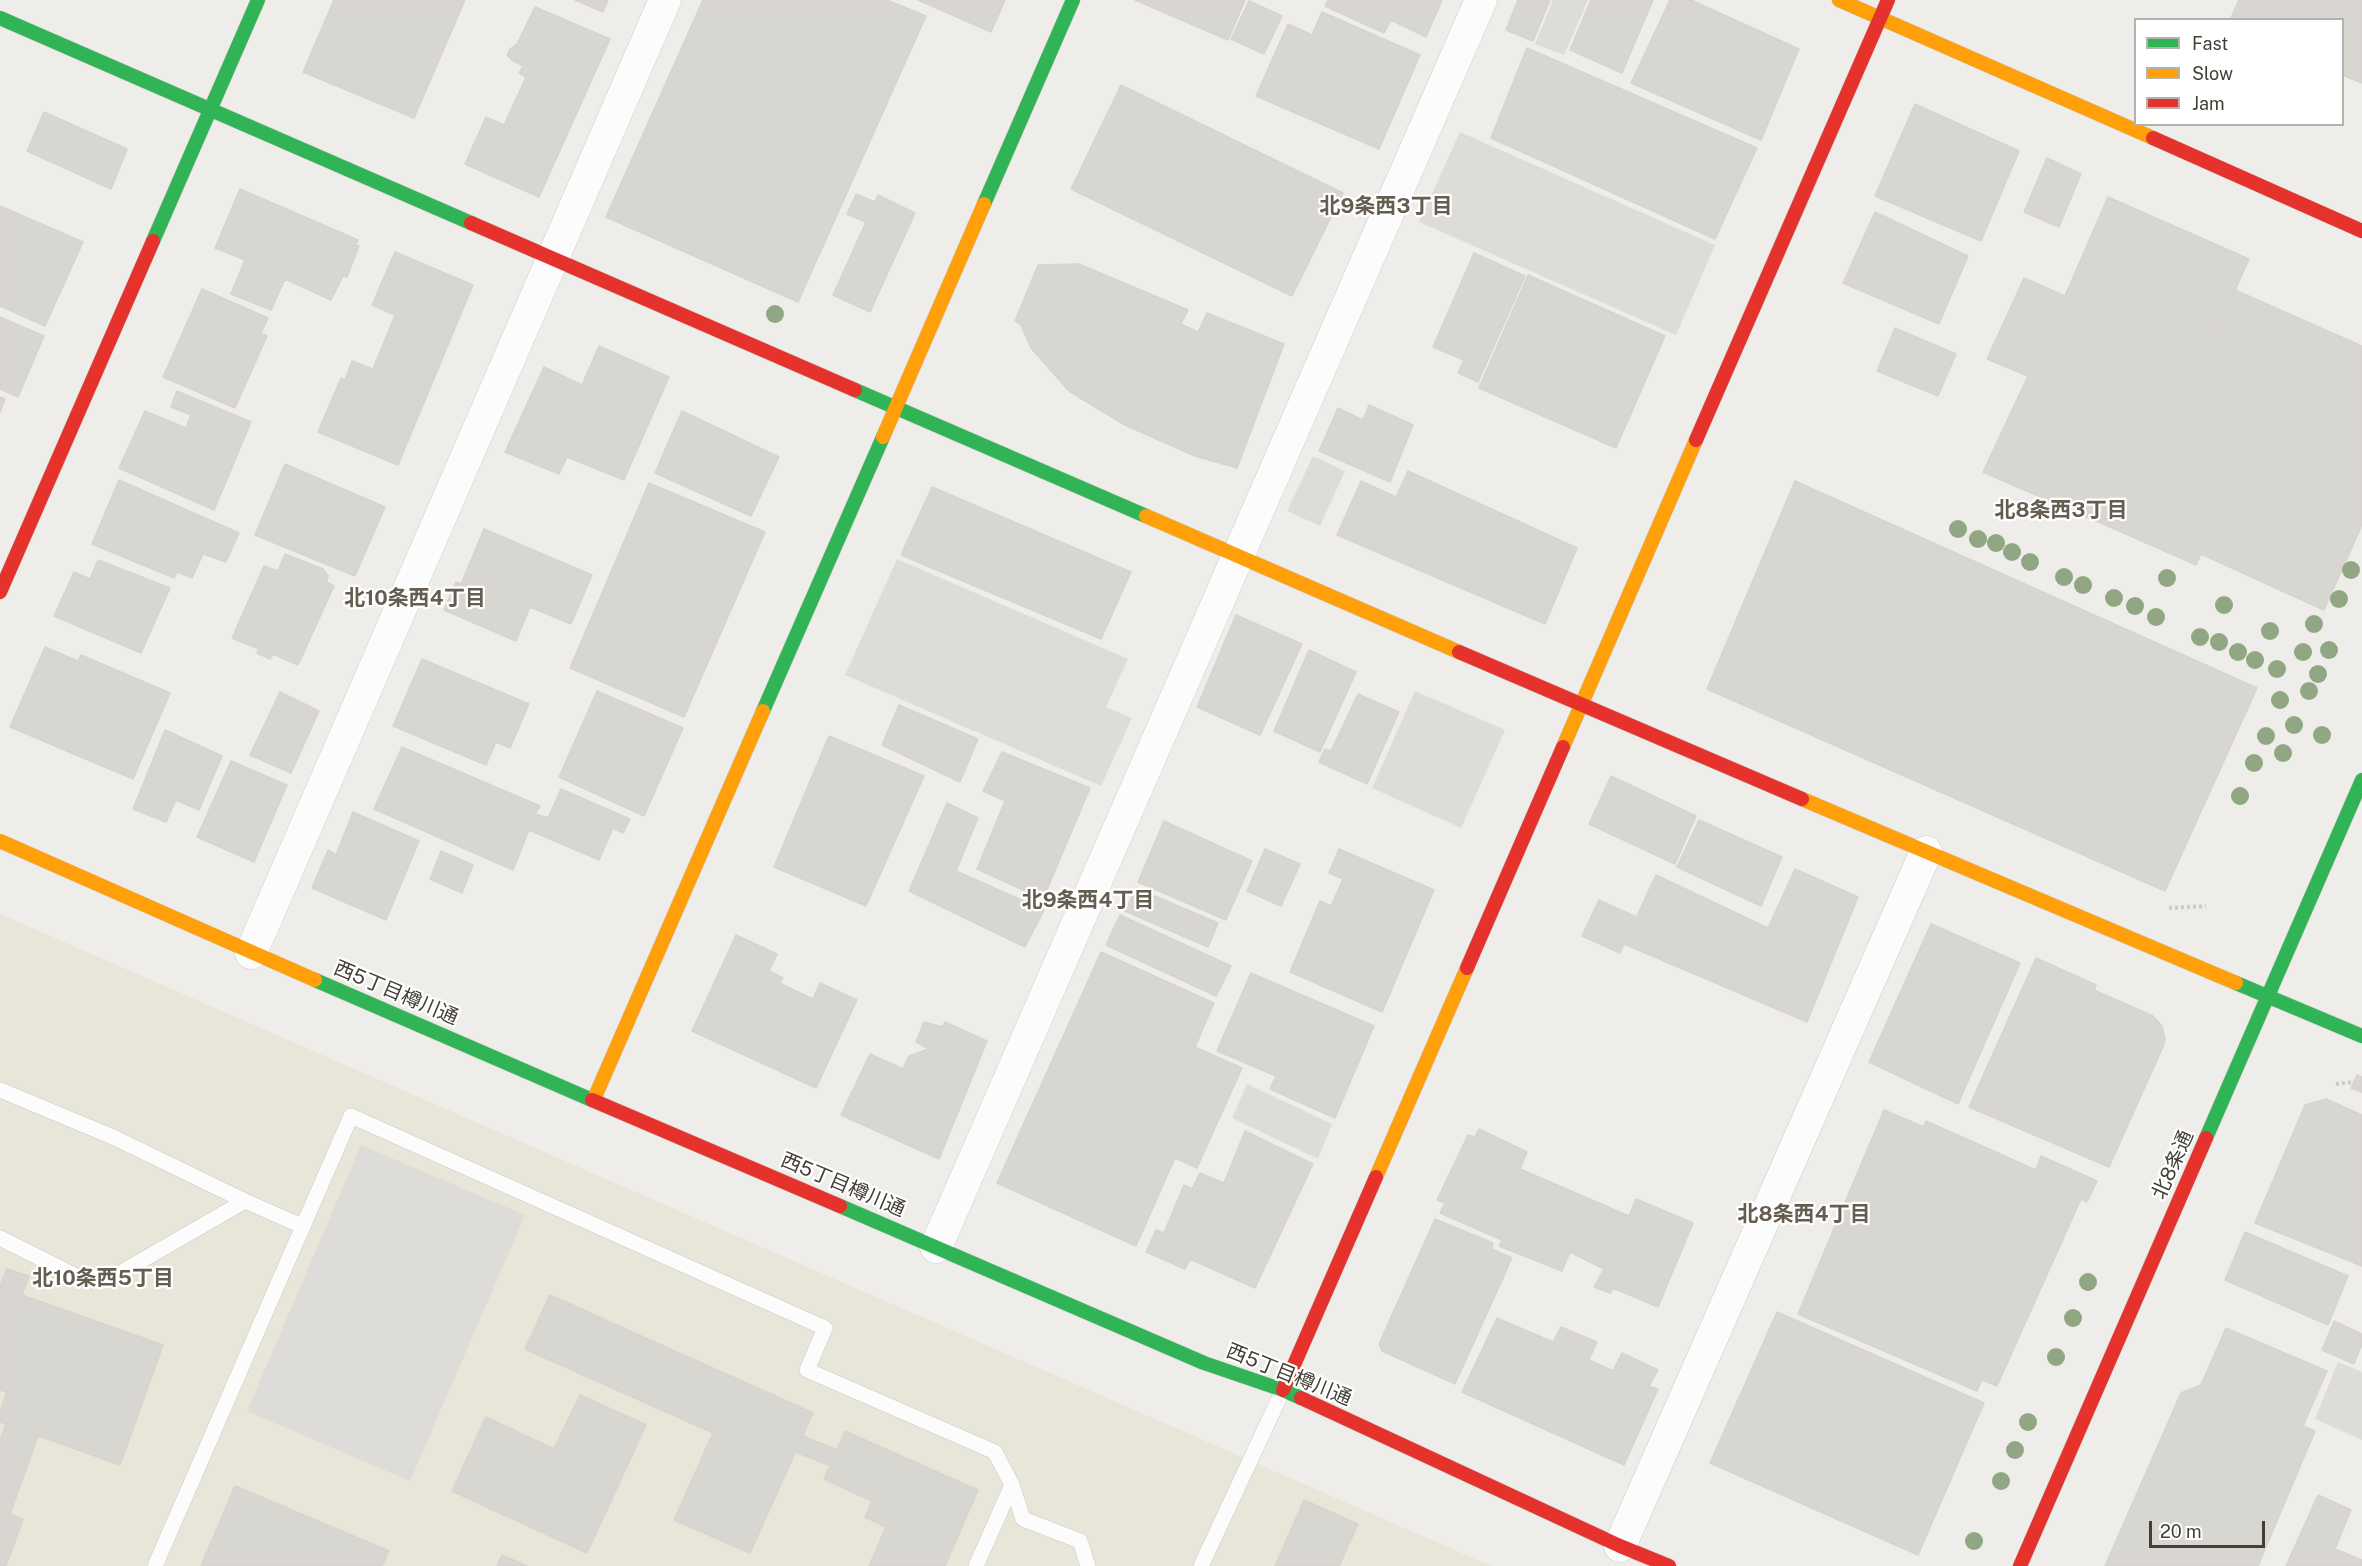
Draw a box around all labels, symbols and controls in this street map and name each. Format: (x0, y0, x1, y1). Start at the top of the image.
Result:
legend (2134, 18, 2344, 126)
text: Fast (2192, 33, 2228, 54)
text: Slow (2192, 63, 2233, 84)
text: Jam (2192, 93, 2225, 114)
district label: 北9条西3丁目 (1320, 194, 1452, 220)
district label: 北8条西3丁目 (1994, 498, 2128, 524)
district label: 北10条西4丁目 (344, 586, 486, 612)
district label: 北9条西4丁目 (1022, 888, 1154, 914)
street label: 西5丁目樽川通 (330, 956, 462, 1030)
street label: 北8条通 (2147, 1127, 2199, 1203)
street label: 西5丁目樽川通 (777, 1148, 909, 1222)
district label: 北8条西4丁目 (1738, 1202, 1870, 1228)
district label: 北10条西5丁目 (32, 1266, 174, 1292)
street label: 西5丁目樽川通 (1223, 1339, 1355, 1411)
scale bar (2152, 1509, 2268, 1547)
text: 20 m (2160, 1521, 2202, 1542)

